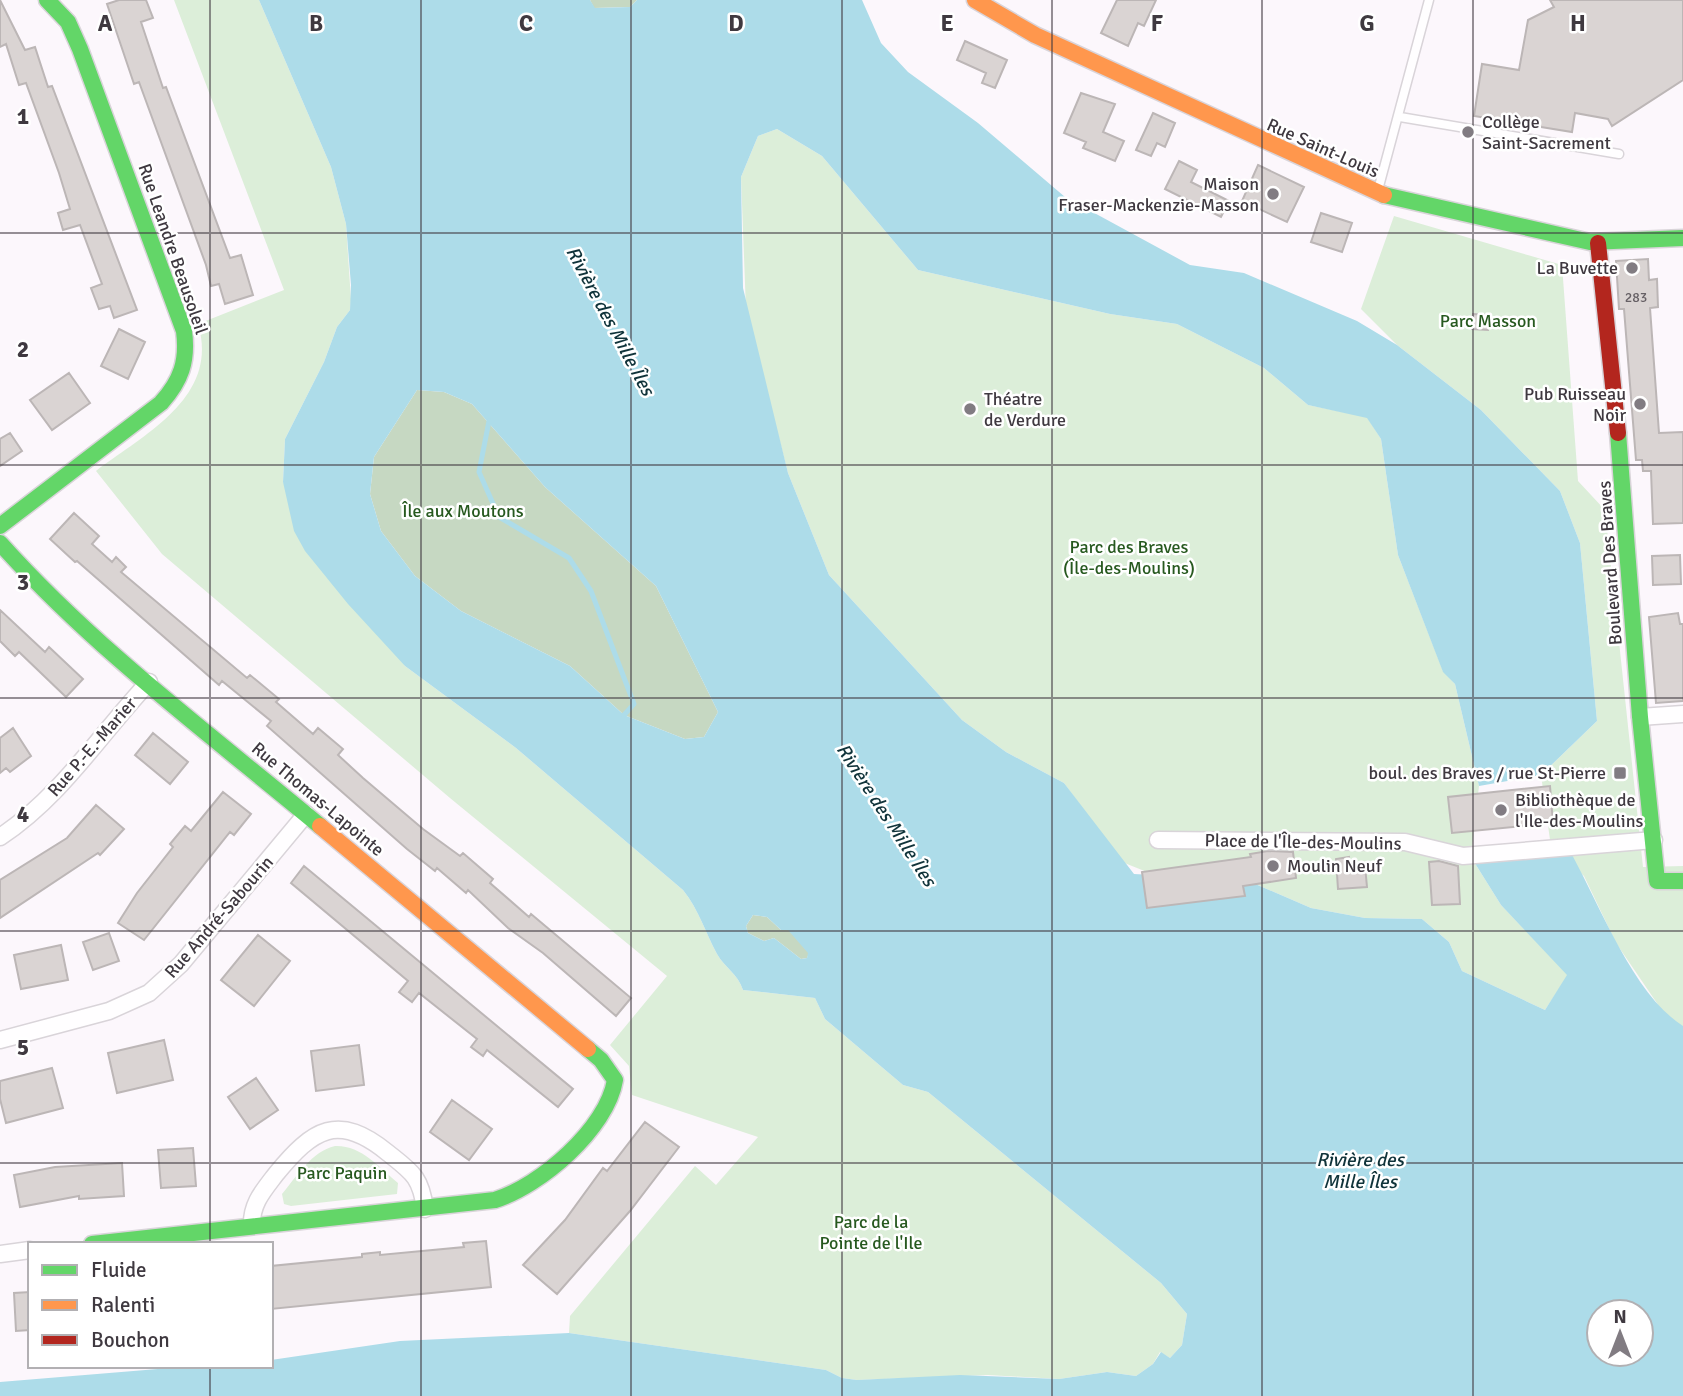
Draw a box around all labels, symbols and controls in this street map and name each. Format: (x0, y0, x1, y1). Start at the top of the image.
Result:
text: A (98, 9, 113, 38)
text: B (309, 9, 323, 38)
text: C (519, 9, 533, 38)
text: D (728, 9, 744, 38)
text: E (940, 9, 954, 38)
text: F (1151, 9, 1163, 38)
text: G (1359, 9, 1375, 38)
text: H (1570, 9, 1586, 38)
text: 1 (17, 102, 29, 131)
place label: Collège Saint-Sacrement (1482, 111, 1611, 154)
street label: Rue Saint-Louis (1263, 113, 1383, 183)
marker: Collège Saint-Sacrement (1460, 124, 1476, 140)
street label: Rue Leandre Beausoleil (133, 161, 213, 337)
place label: Maison Fraser-Mackenzie-Masson (1058, 173, 1259, 216)
marker: Maison Fraser-Mackenzie-Masson (1265, 186, 1281, 202)
water label: Rivière des Mille Îles (561, 242, 660, 401)
place label: La Buvette (1537, 257, 1618, 279)
marker: La Buvette (1624, 260, 1640, 276)
house number: 283 (1625, 289, 1647, 306)
park label: Parc Masson (1440, 310, 1536, 332)
text: 2 (17, 335, 29, 364)
place label: Pub Ruisseau Noir (1524, 383, 1626, 426)
place label: Théatre de Verdure (984, 388, 1066, 431)
marker: Pub Ruisseau Noir (1632, 396, 1648, 412)
marker: Théatre de Verdure (962, 401, 978, 417)
street label: Boulevard Des Braves (1593, 480, 1627, 646)
park label: Île aux Moutons (401, 500, 524, 522)
park label: Parc des Braves (Île-des-Moulins) (1063, 536, 1195, 579)
text: 3 (17, 568, 29, 597)
street label: Rue P.-E.-Marier (43, 693, 141, 801)
street label: Rue Thomas-Lapointe (247, 737, 389, 861)
water label: Rivière des Mille Îles (831, 739, 942, 892)
place label: boul. des Braves / rue St-Pierre (1369, 762, 1606, 784)
marker: boul. des Braves / rue St-Pierre (1612, 765, 1628, 781)
place label: Bibliothèque de l'Ile-des-Moulins (1515, 789, 1643, 832)
text: 4 (17, 800, 29, 829)
marker: Bibliothèque de l'Ile-des-Moulins (1493, 802, 1509, 818)
street label: Place de l'Île-des-Moulins (1204, 829, 1402, 855)
street label: Rue André-Sabourin (160, 851, 278, 983)
place label: Moulin Neuf (1287, 855, 1383, 877)
marker: Moulin Neuf (1265, 858, 1281, 874)
text: 5 (17, 1033, 29, 1062)
water label: Rivière des Mille Îles (1316, 1148, 1406, 1194)
park label: Parc Paquin (297, 1162, 387, 1184)
park label: Parc de la Pointe de l'Ile (819, 1211, 923, 1254)
legend (28, 1242, 273, 1368)
text: Fluide (91, 1257, 147, 1283)
text: Ralenti (91, 1292, 155, 1318)
north arrow (1585, 1298, 1655, 1368)
text: N (1613, 1305, 1627, 1329)
text: Bouchon (91, 1327, 170, 1353)

